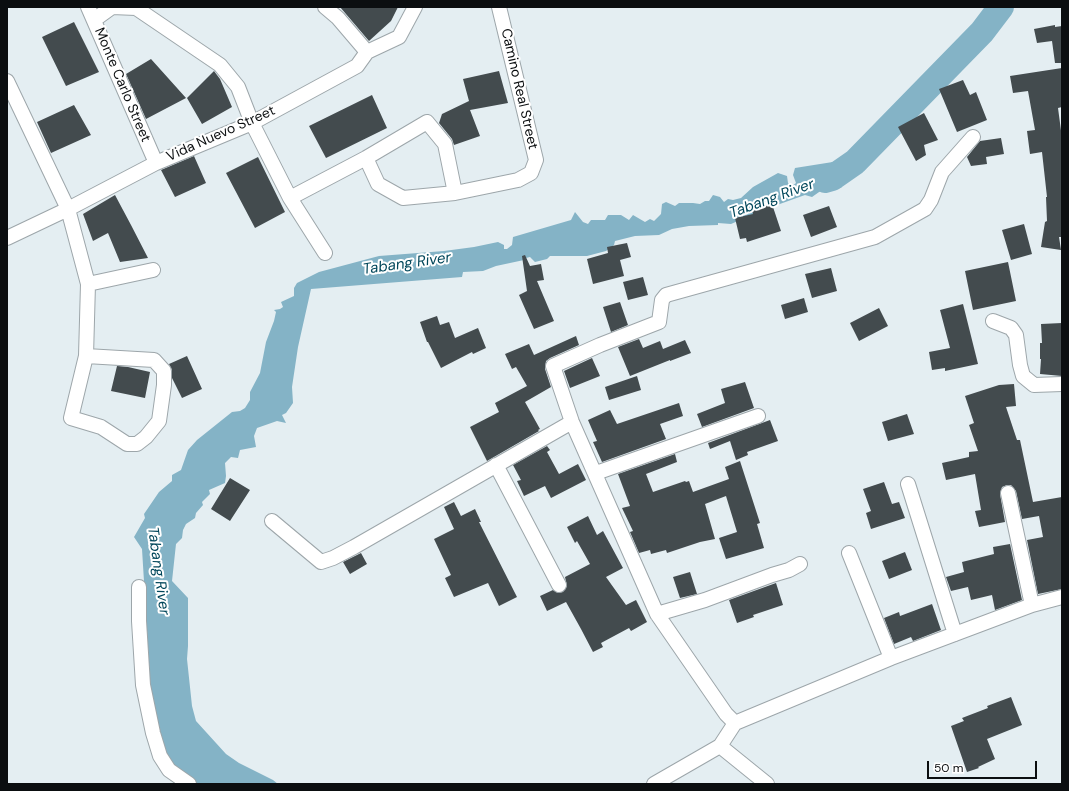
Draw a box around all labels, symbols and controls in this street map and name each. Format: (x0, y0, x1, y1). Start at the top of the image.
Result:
street label: Monte Carlo Street (90, 25, 154, 145)
street label: Camino Real Street (497, 27, 541, 151)
street label: Vida Nuevo Street (164, 103, 278, 165)
water label: Tabang River (727, 175, 817, 223)
water label: Tabang River (362, 249, 452, 279)
water label: Tabang River (143, 526, 173, 616)
scale bar (929, 753, 1039, 779)
text: 50 m (934, 760, 963, 776)

